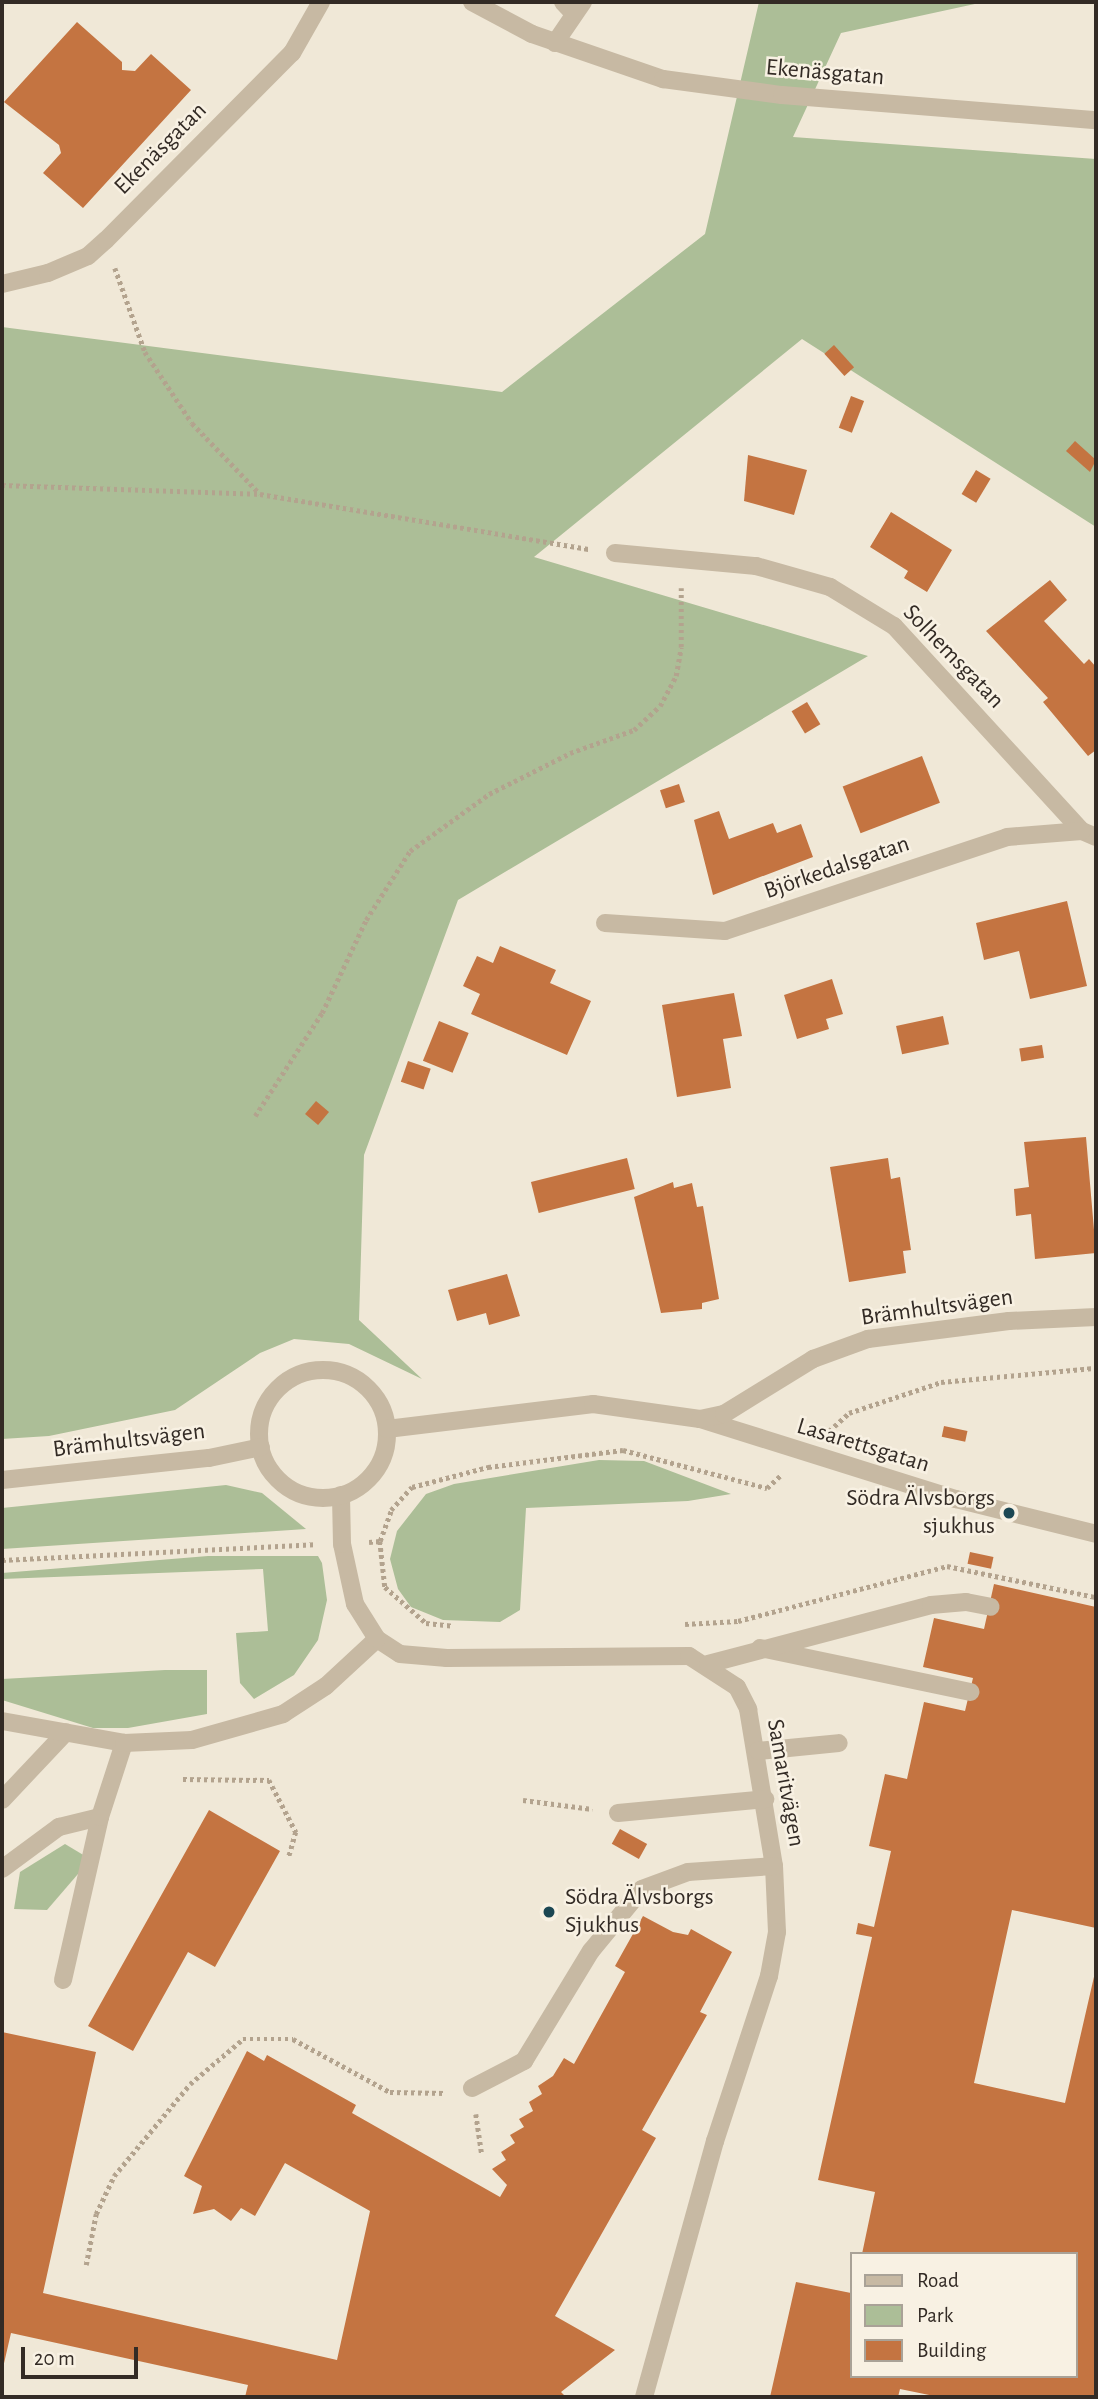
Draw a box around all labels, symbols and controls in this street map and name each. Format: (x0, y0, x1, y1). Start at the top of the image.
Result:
street label: Ekenäsgatan (765, 53, 885, 93)
street label: Ekenäsgatan (109, 97, 213, 201)
street label: Solhemsgatan (896, 599, 1010, 715)
street label: Björkedalsgatan (761, 830, 913, 906)
street label: Brämhultsvägen (859, 1283, 1015, 1333)
street label: Lasarettsgatan (793, 1412, 933, 1480)
street label: Brämhultsvägen (51, 1417, 207, 1465)
place label: Södra Älvsborgs sjukhus (846, 1485, 995, 1541)
marker: Södra Älvsborgs sjukhus (1001, 1505, 1017, 1521)
street label: Samaritvägen (760, 1717, 810, 1849)
place label: Södra Älvsborgs Sjukhus (565, 1884, 714, 1940)
marker: Södra Älvsborgs Sjukhus (539, 1902, 559, 1922)
legend (850, 2252, 1077, 2378)
text: Road (917, 2270, 959, 2291)
text: Park (917, 2305, 953, 2326)
scale bar (24, 2332, 142, 2376)
text: Building (917, 2340, 986, 2361)
text: 20 m (34, 2348, 75, 2369)

